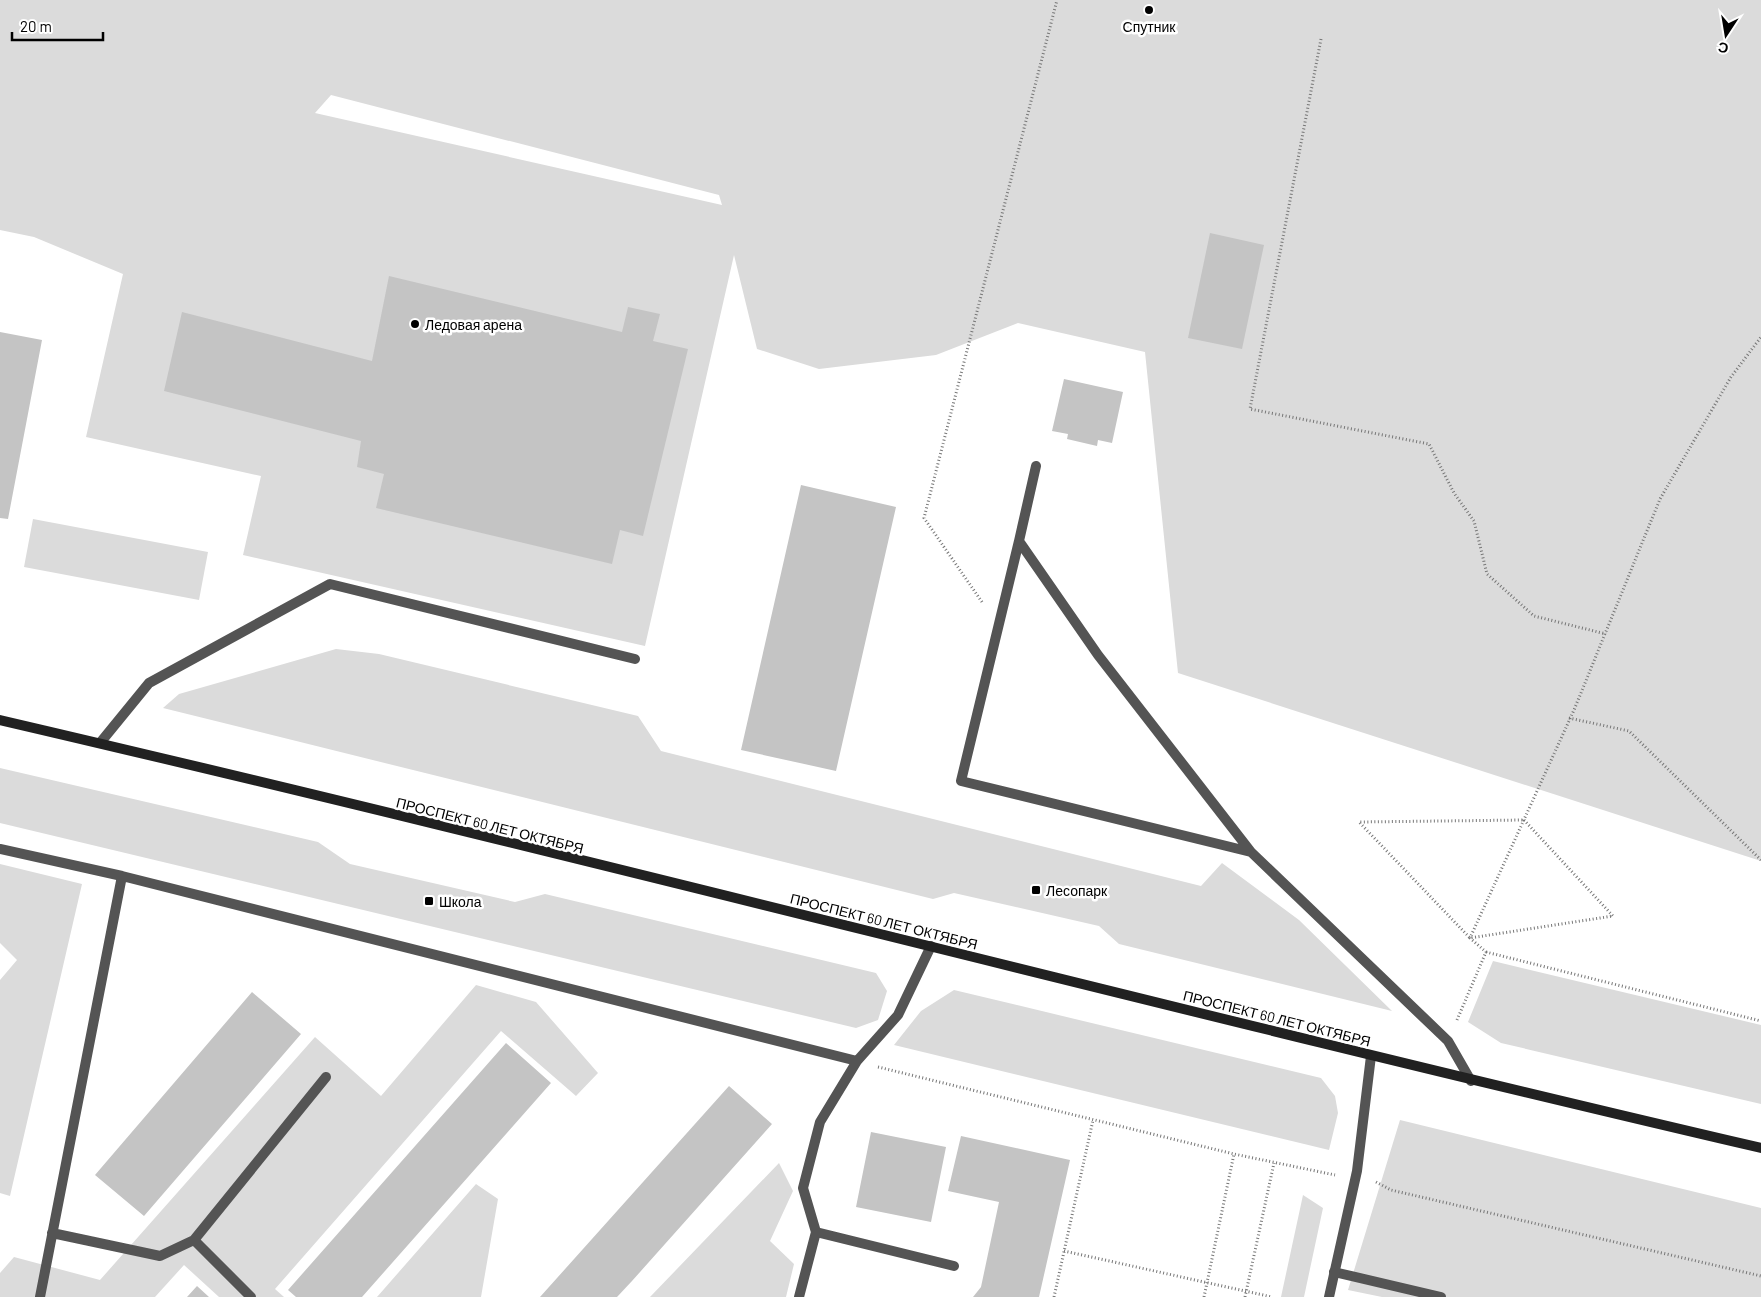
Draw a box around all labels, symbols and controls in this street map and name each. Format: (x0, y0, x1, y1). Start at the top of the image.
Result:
marker: Спутник (1143, 4, 1155, 16)
scale bar (12, 10, 104, 42)
north arrow (1701, 10, 1751, 60)
text: 20 m (20, 17, 52, 35)
place label: Спутник (1123, 18, 1176, 35)
text: С (1716, 39, 1730, 58)
place label: Ледовая арена (425, 316, 522, 333)
marker: Ледовая арена (409, 318, 421, 330)
street label: ПРОСПЕКТ 60 ЛЕТ ОКТЯБРЯ (395, 793, 585, 857)
place label: Лесопарк (1046, 882, 1108, 899)
marker: Лесопарк (1030, 884, 1042, 896)
street label: ПРОСПЕКТ 60 ЛЕТ ОКТЯБРЯ (789, 889, 979, 953)
place label: Школа (439, 893, 482, 910)
marker: Школа (423, 895, 435, 907)
street label: ПРОСПЕКТ 60 ЛЕТ ОКТЯБРЯ (1182, 986, 1372, 1050)

